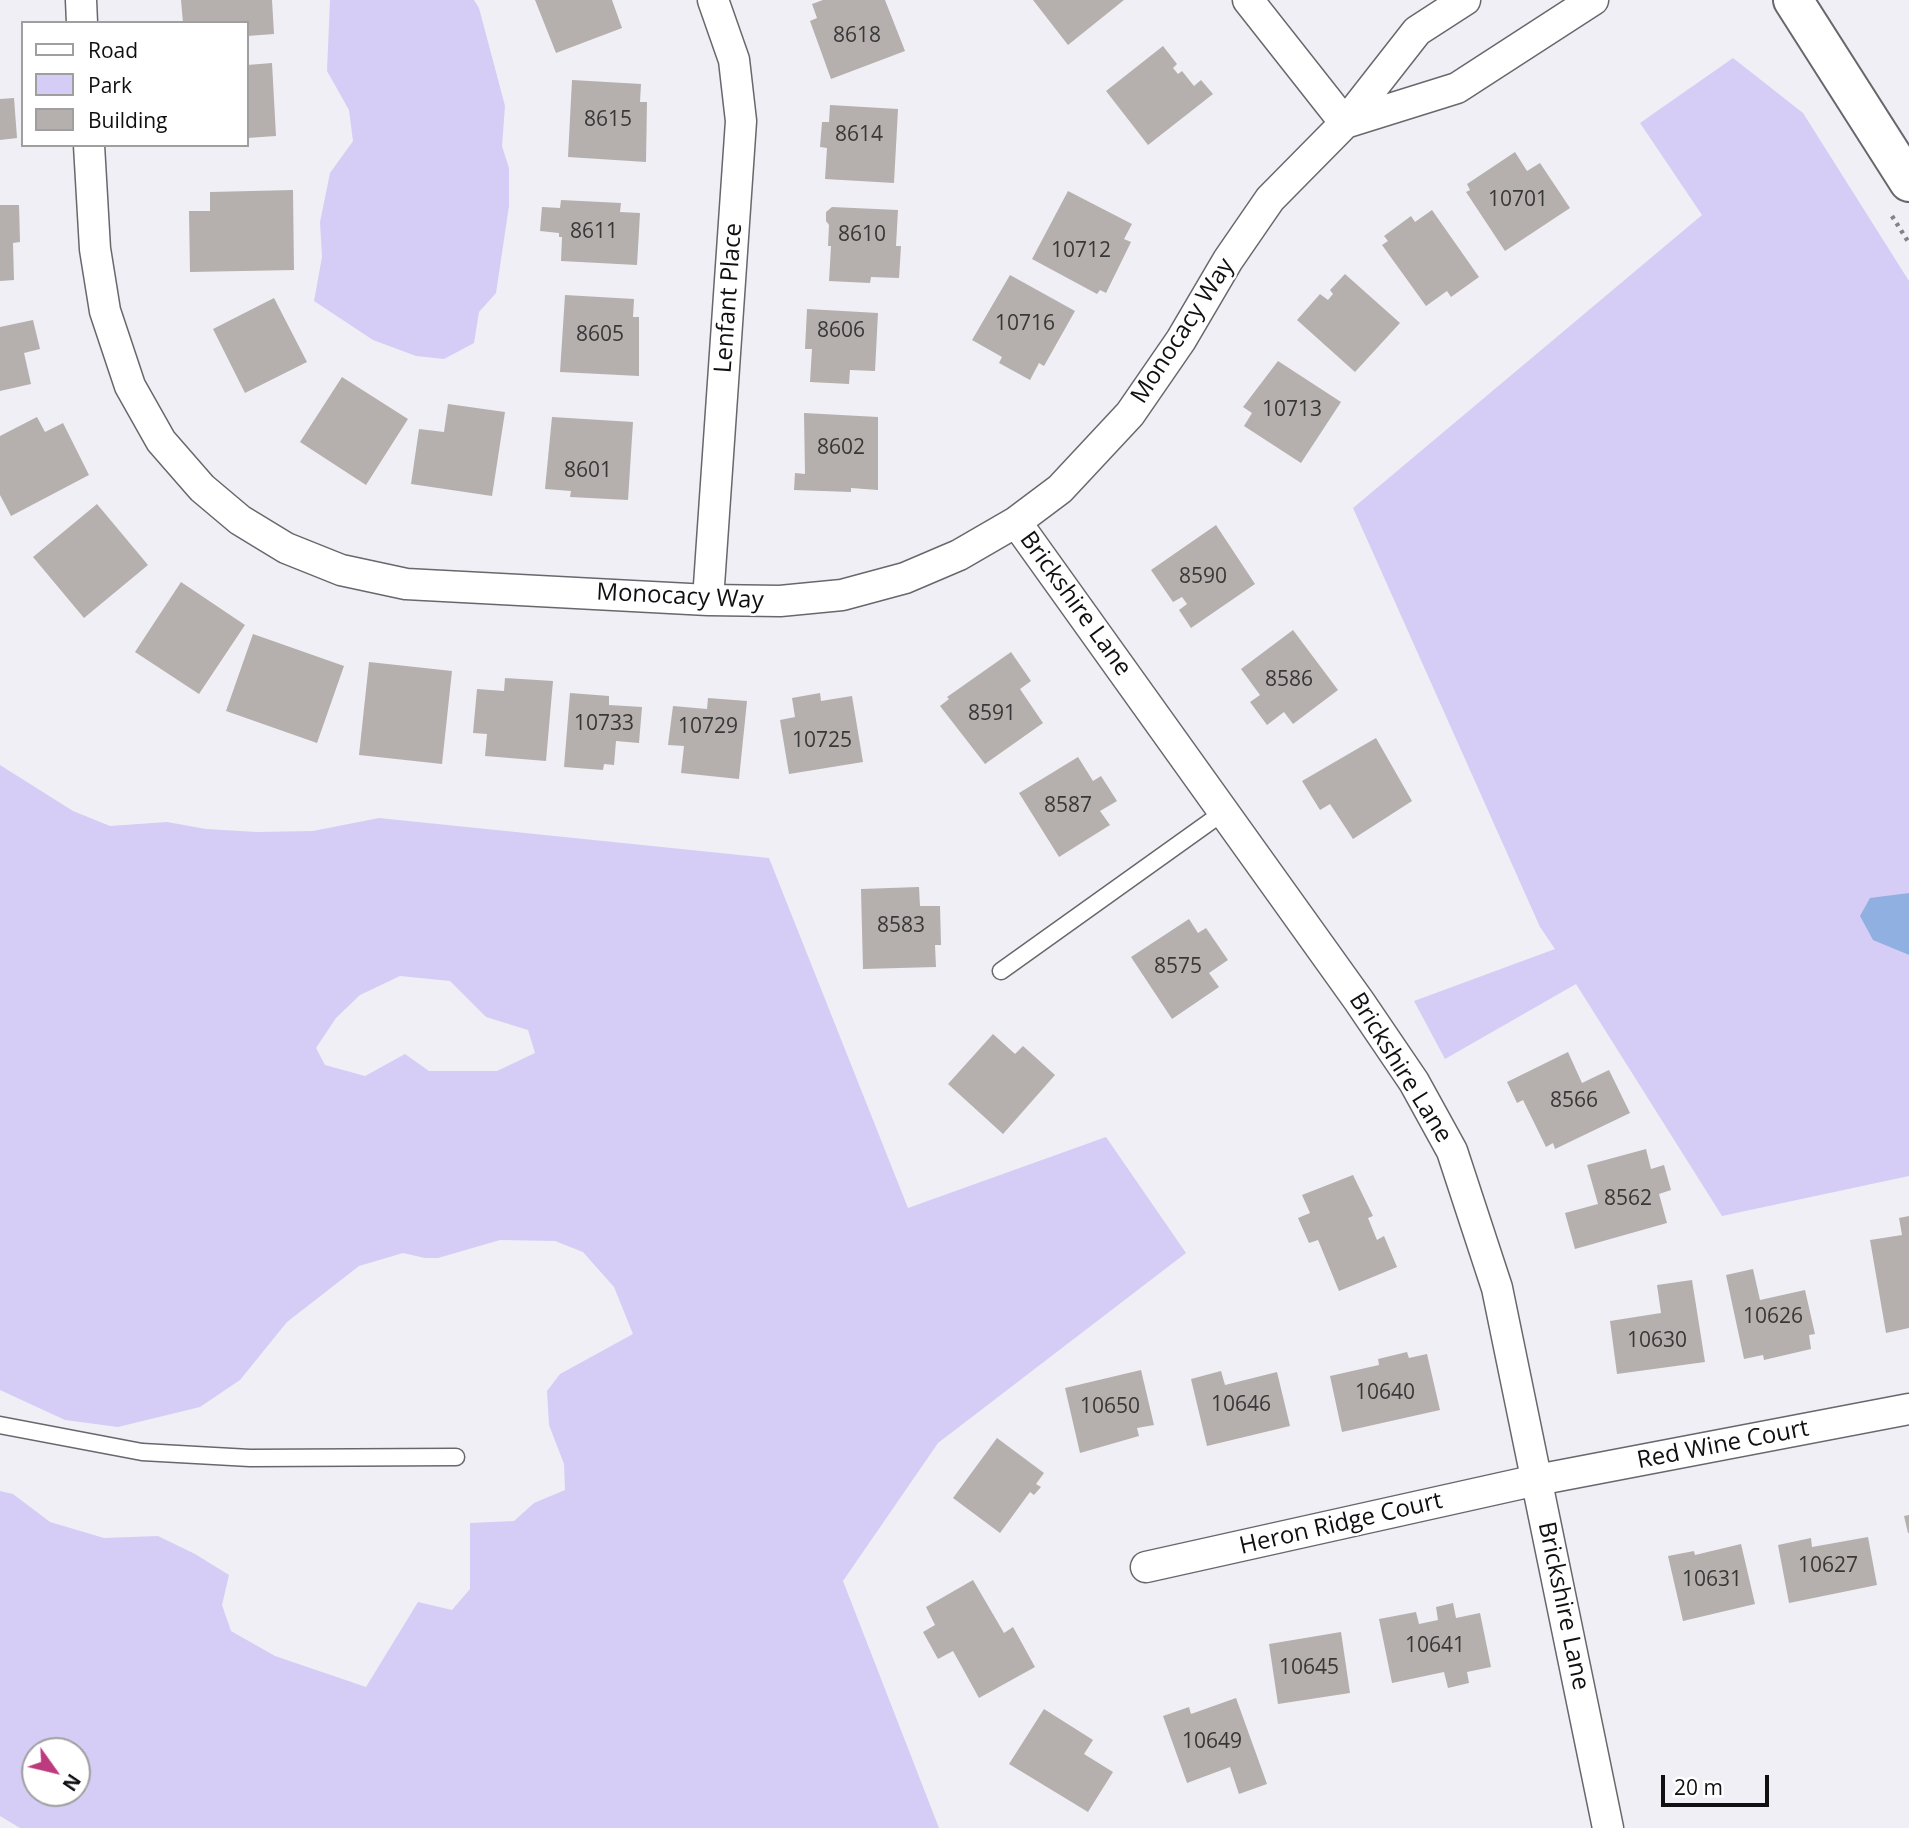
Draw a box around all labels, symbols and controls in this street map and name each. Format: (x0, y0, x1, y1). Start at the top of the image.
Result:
legend (21, 21, 248, 147)
house number: 8618 (833, 23, 881, 49)
text: Road (88, 36, 138, 64)
text: Park (88, 71, 132, 99)
text: Building (88, 106, 167, 134)
house number: 8615 (584, 107, 632, 133)
house number: 8614 (835, 122, 883, 148)
house number: 10701 (1488, 187, 1548, 213)
house number: 8611 (570, 219, 618, 245)
street label: Lenfant Place (709, 222, 749, 374)
house number: 8610 (838, 222, 886, 248)
house number: 10712 (1051, 238, 1111, 264)
street label: Monocacy Way (1125, 253, 1241, 409)
house number: 10716 (995, 311, 1055, 337)
house number: 8606 (817, 318, 865, 344)
house number: 8605 (576, 322, 624, 348)
house number: 10713 (1262, 397, 1322, 423)
house number: 8602 (817, 435, 865, 461)
house number: 8601 (564, 458, 612, 484)
street label: Brickshire Lane (1013, 526, 1137, 682)
house number: 8590 (1179, 564, 1227, 590)
street label: Monocacy Way (596, 578, 764, 616)
house number: 8586 (1265, 667, 1313, 693)
house number: 8591 (968, 701, 1016, 727)
house number: 10733 (574, 711, 634, 737)
house number: 10729 (678, 714, 738, 740)
house number: 10725 (792, 728, 852, 754)
house number: 8587 (1044, 793, 1092, 819)
house number: 8583 (877, 913, 925, 939)
house number: 8575 (1154, 954, 1202, 980)
street label: Brickshire Lane (1342, 988, 1458, 1148)
house number: 8566 (1550, 1088, 1598, 1114)
house number: 8562 (1604, 1186, 1652, 1212)
house number: 10626 (1743, 1304, 1803, 1330)
house number: 10630 (1627, 1328, 1687, 1354)
house number: 10640 (1355, 1380, 1415, 1406)
house number: 10646 (1211, 1392, 1271, 1418)
house number: 10650 (1080, 1394, 1140, 1420)
street label: Red Wine Court (1635, 1414, 1811, 1476)
street label: Heron Ridge Court (1237, 1487, 1445, 1561)
street label: Brickshire Lane (1531, 1519, 1595, 1693)
house number: 10627 (1798, 1553, 1858, 1579)
house number: 10631 (1682, 1567, 1742, 1593)
house number: 10641 (1405, 1633, 1465, 1659)
house number: 10645 (1279, 1655, 1339, 1681)
house number: 10649 (1182, 1729, 1242, 1755)
north arrow (21, 1737, 91, 1807)
scale bar (1664, 1762, 1772, 1806)
text: N (57, 1769, 87, 1796)
text: 20 m (1674, 1773, 1723, 1801)

